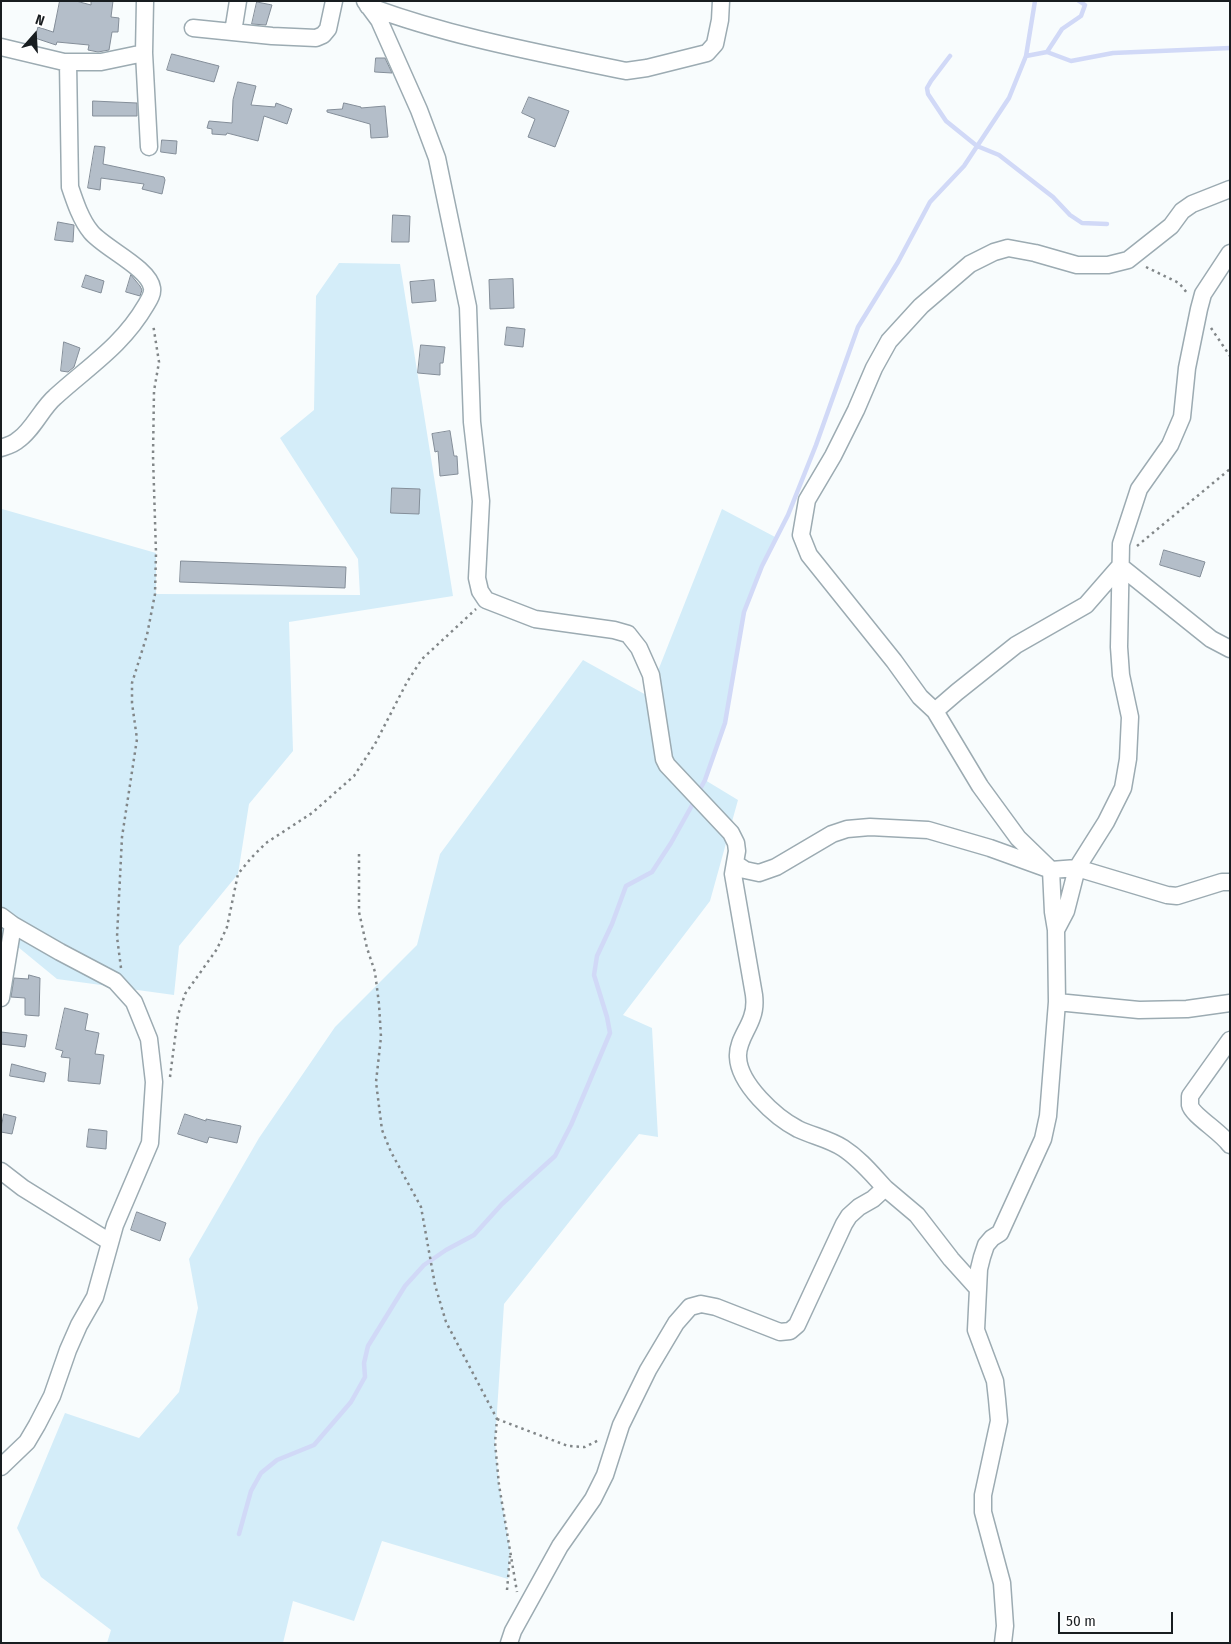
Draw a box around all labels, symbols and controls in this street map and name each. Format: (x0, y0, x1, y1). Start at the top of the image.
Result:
north arrow (10, 10, 60, 60)
text: N (33, 11, 47, 30)
scale bar (1061, 1602, 1176, 1634)
text: 50 m (1066, 1612, 1096, 1630)

